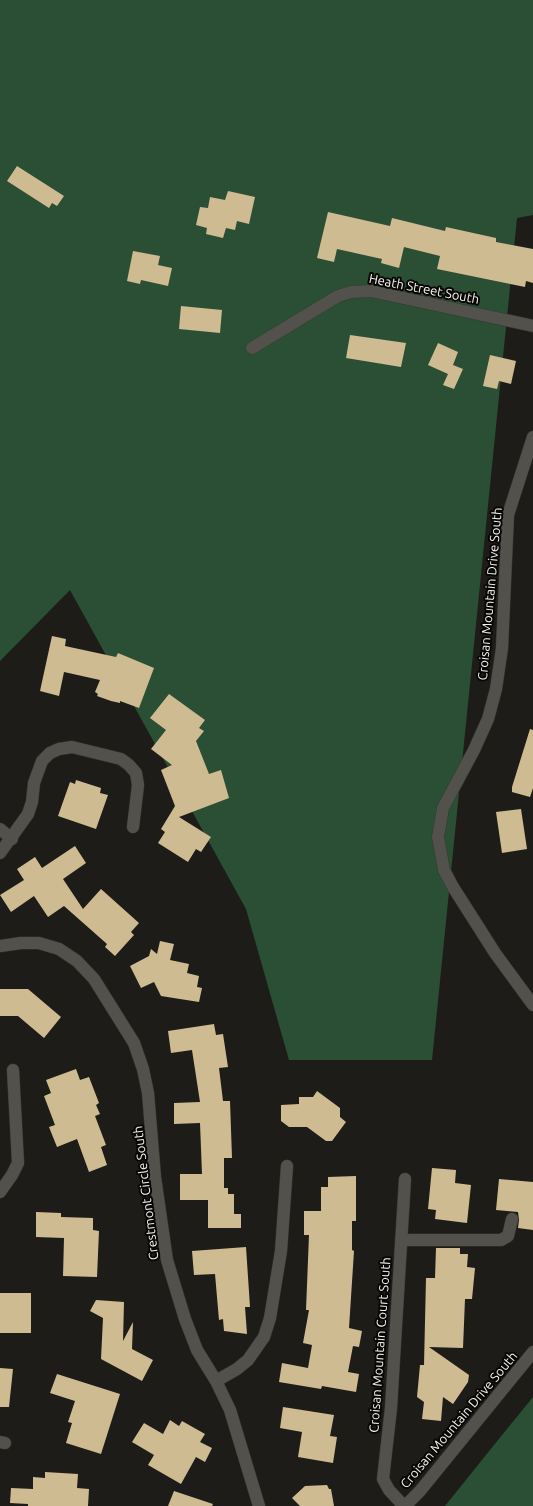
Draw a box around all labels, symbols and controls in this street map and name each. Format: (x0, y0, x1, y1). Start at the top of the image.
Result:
street label: Heath Street South (368, 271, 480, 307)
street label: Croisan Mountain Drive South (475, 507, 505, 681)
street label: Crestmont Circle South (130, 1125, 162, 1261)
street label: Croisan Mountain Court South (366, 1257, 394, 1433)
street label: Croisan Mountain Drive South (397, 1349, 521, 1491)

